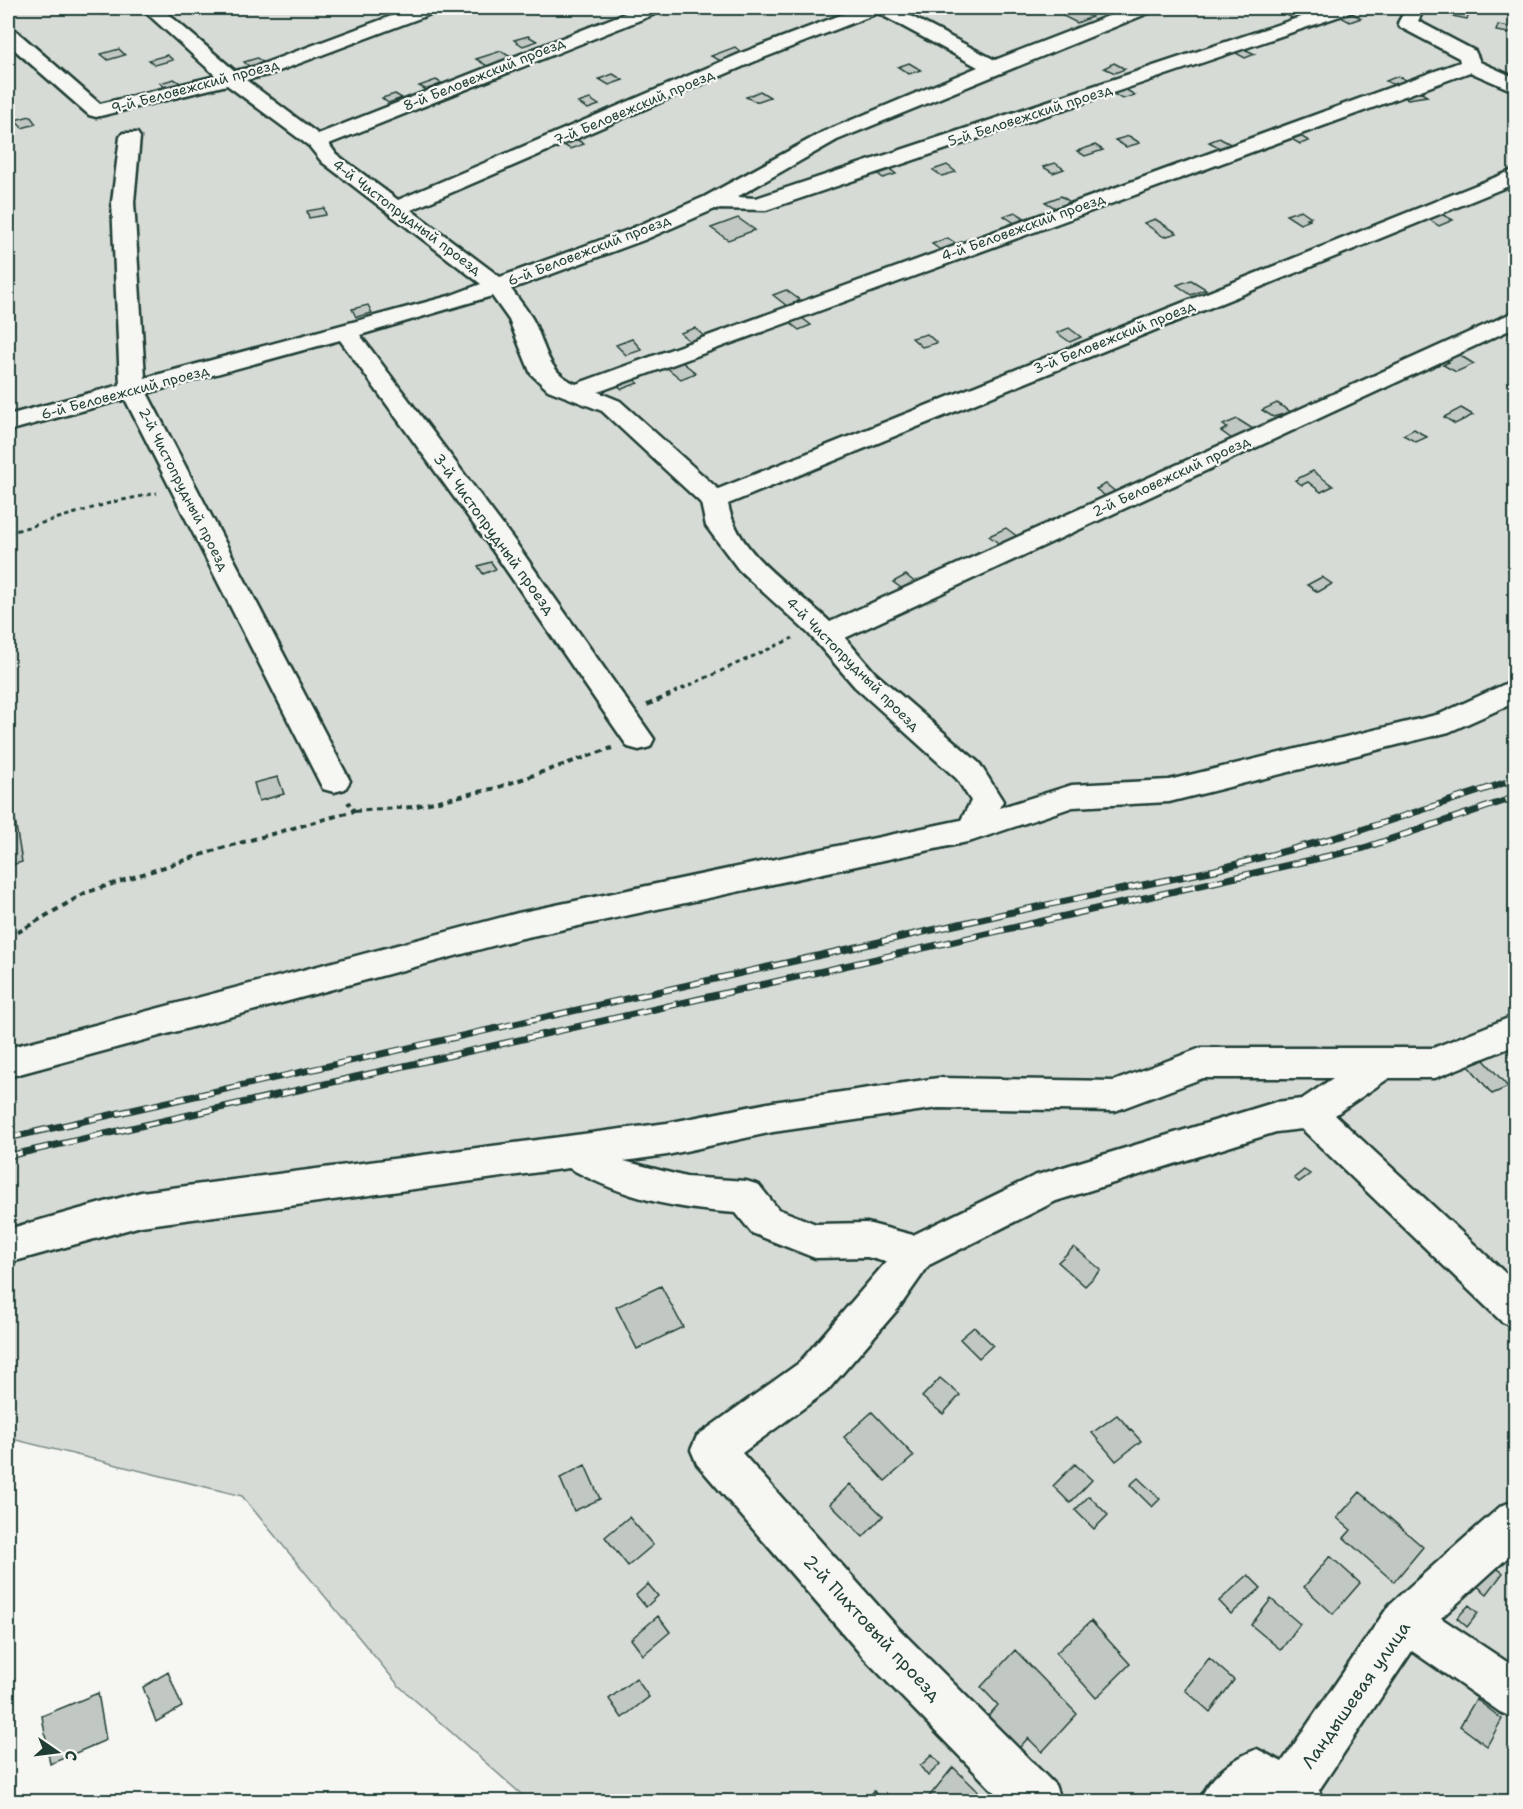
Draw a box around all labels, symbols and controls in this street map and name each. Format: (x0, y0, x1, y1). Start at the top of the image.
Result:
street label: 8-й Беловежский проезд (401, 33, 568, 115)
street label: 9-й Беловежский проезд (109, 55, 281, 117)
street label: 7-й Беловежский проезд (551, 65, 717, 149)
street label: 5-й Беловежский проезд (946, 80, 1115, 150)
street label: 4-й Чистопрудный проезд (329, 155, 485, 279)
street label: 4-й Беловежский проезд (939, 189, 1108, 265)
street label: 6-й Беловежский проезд (505, 211, 673, 289)
street label: 3-й Беловежский проезд (1030, 296, 1198, 378)
street label: 6-й Беловежский проезд (39, 361, 211, 423)
street label: 2-й Чистопрудный проезд (135, 404, 233, 574)
street label: 2-й Беловежский проезд (1089, 431, 1253, 521)
street label: 3-й Чистопрудный проезд (429, 449, 560, 619)
street label: 4-й Чистопрудный проезд (782, 593, 924, 735)
street label: 2-й Пихтовый проезд (798, 1550, 947, 1707)
street label: Ландышевая улица (1296, 1617, 1416, 1773)
north arrow (27, 1722, 87, 1782)
text: С (60, 1748, 82, 1763)

